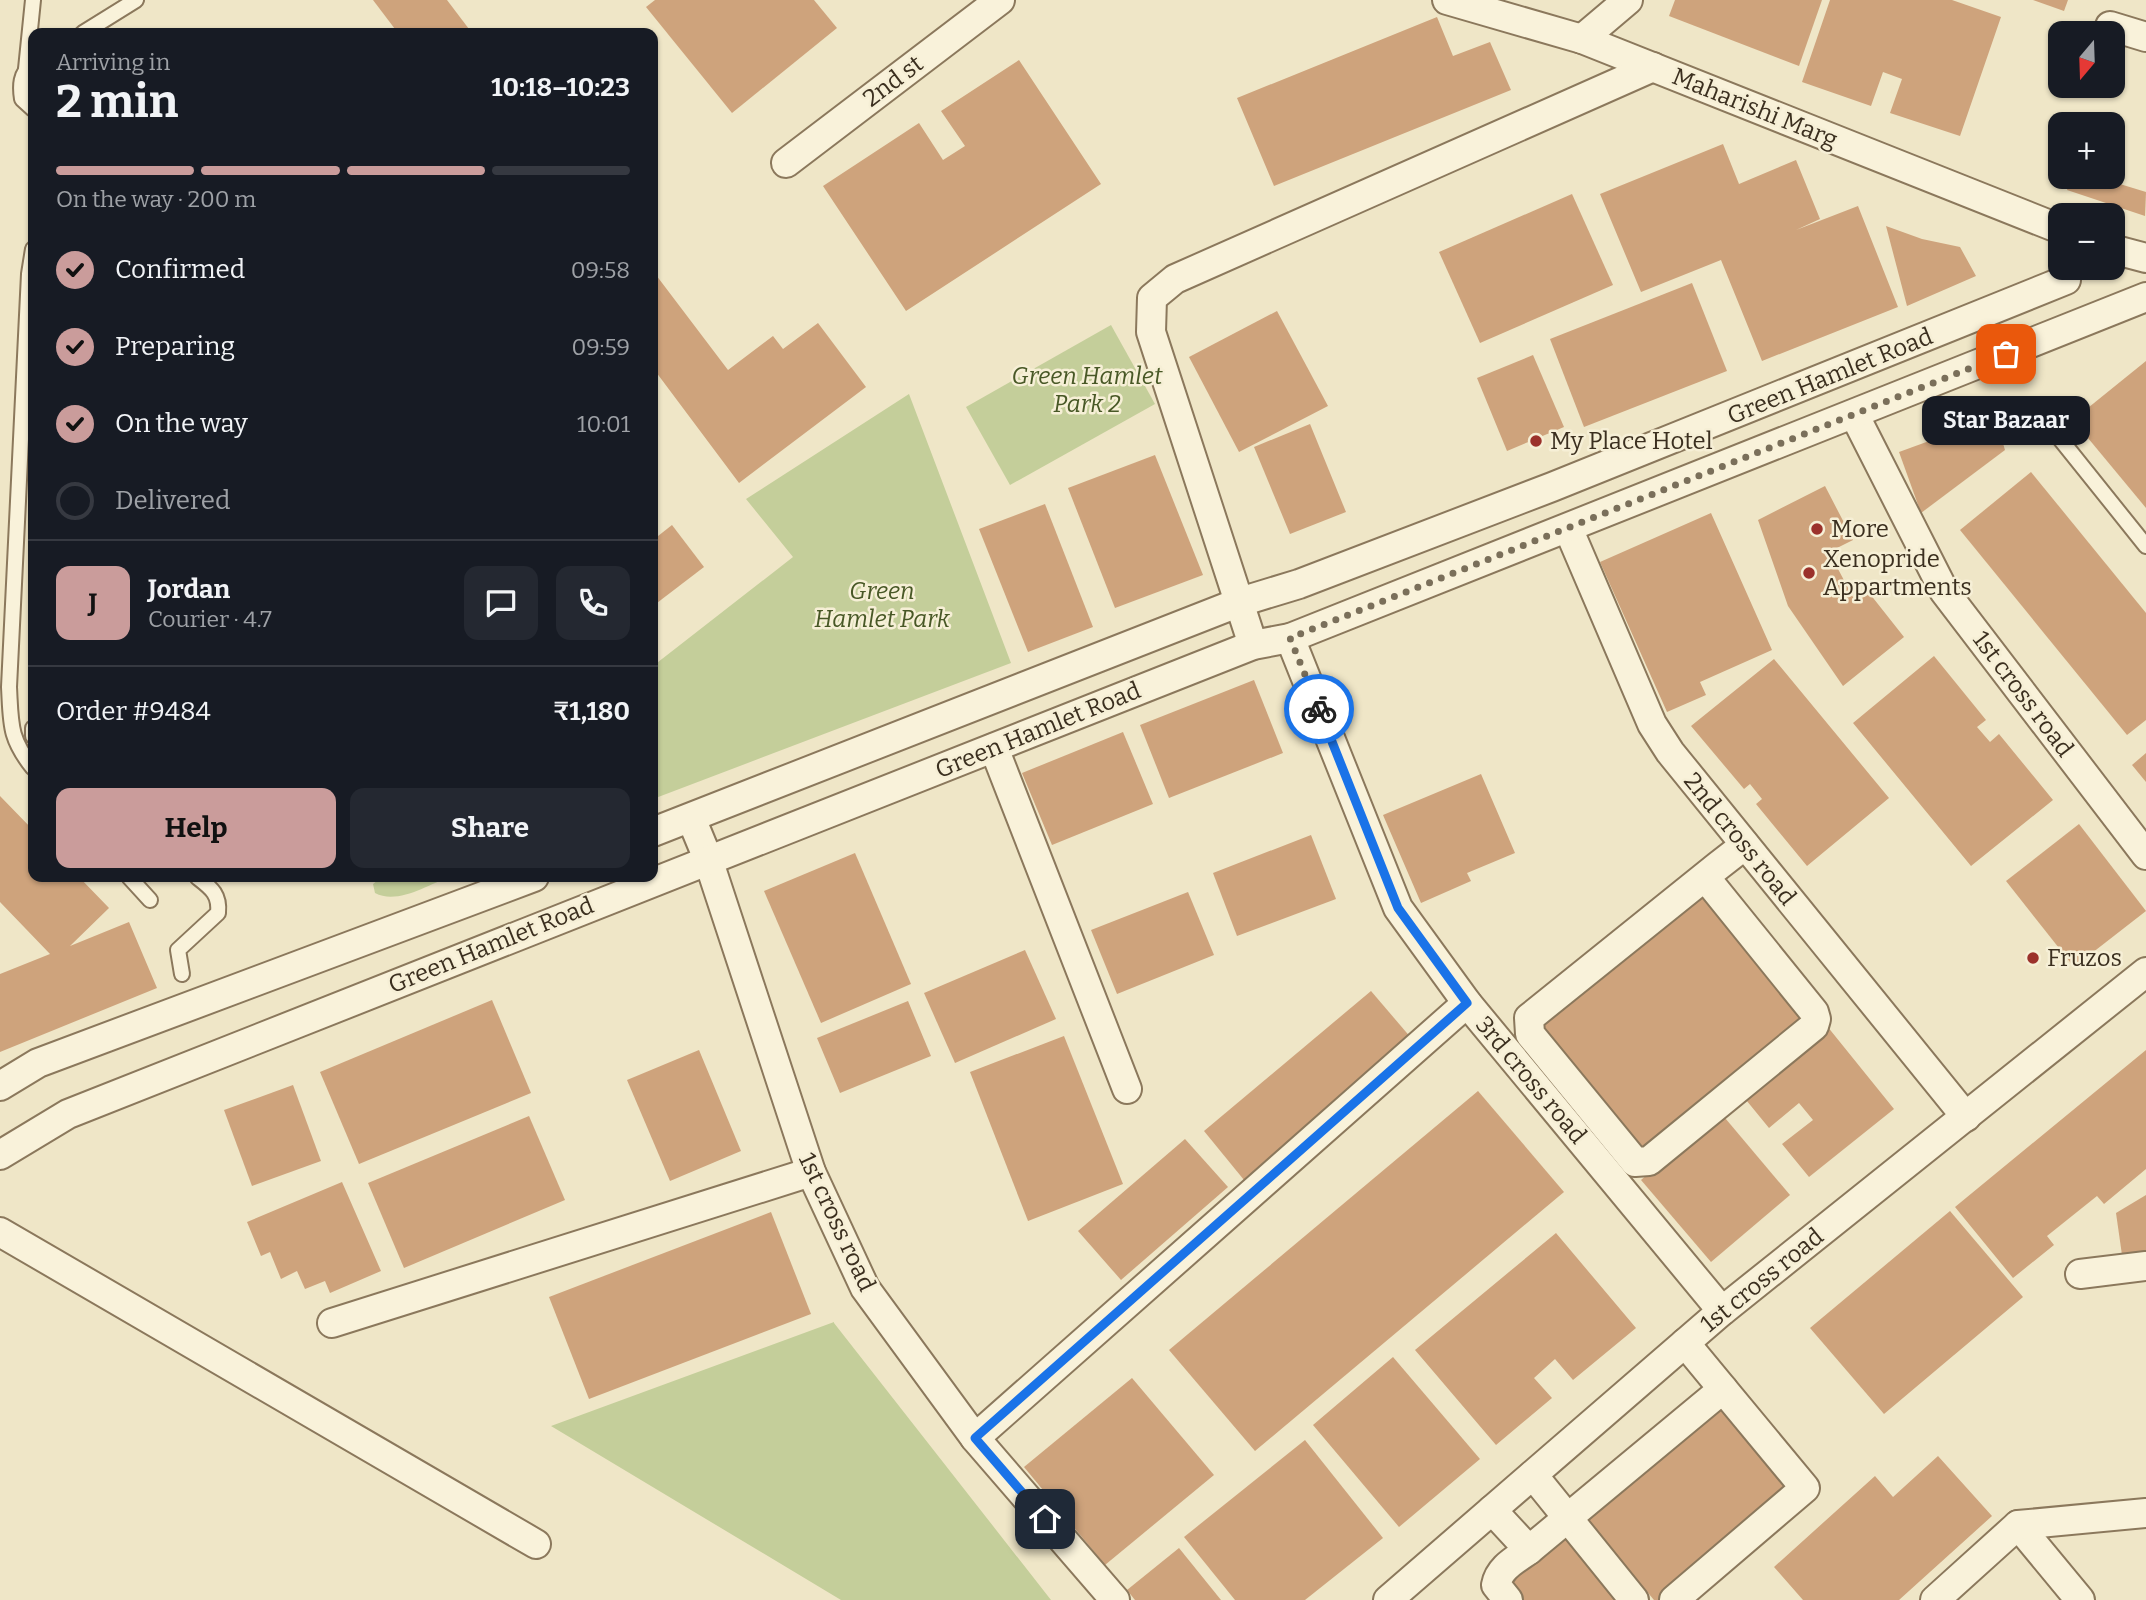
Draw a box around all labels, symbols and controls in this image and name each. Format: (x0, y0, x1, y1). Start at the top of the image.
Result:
north arrow (2048, 21, 2124, 98)
map controls (2048, 21, 2125, 280)
text: Arriving in (56, 48, 170, 76)
street label: 2nd st (858, 49, 929, 112)
street label: Maharishi Marg (1668, 62, 1842, 154)
text: 10:18–10:23 (491, 72, 630, 103)
text: 2 min (56, 74, 178, 129)
button: + (2048, 112, 2125, 189)
text: On the way · 200 m (56, 185, 256, 213)
button: − (2048, 203, 2125, 280)
icon: check (56, 251, 94, 289)
text: Confirmed (115, 254, 245, 285)
text: 09:58 (571, 256, 630, 284)
street label: Green Hamlet Road (1723, 322, 1937, 430)
pin (1976, 324, 2036, 384)
icon: check (56, 328, 94, 366)
text: Preparing (115, 331, 235, 362)
text: 09:59 (571, 333, 630, 361)
icon: bag (1987, 335, 2025, 373)
park label: Green Hamlet Park 2 (1012, 362, 1163, 418)
callout: Star Bazaar (1922, 396, 2090, 445)
icon: check (56, 405, 94, 443)
text: Star Bazaar (1943, 406, 2069, 434)
text: On the way (115, 408, 248, 439)
text: 10:01 (577, 410, 630, 438)
place label: My Place Hotel (1550, 427, 1713, 455)
marker: My Place Hotel (1528, 433, 1544, 449)
text: Delivered (115, 485, 230, 516)
place label: More (1831, 515, 1889, 543)
marker: More (1809, 521, 1825, 537)
place label: Xenopride Appartments (1823, 545, 1972, 601)
marker: Xenopride Appartments (1801, 565, 1817, 581)
button: chat (464, 566, 538, 640)
button: phone (556, 566, 630, 640)
text: Jordan (148, 574, 230, 605)
park label: Green Hamlet Park (814, 577, 951, 633)
text: J (89, 588, 97, 619)
text: Courier · 4.7 (148, 605, 272, 633)
street label: 1st cross road (1967, 626, 2079, 762)
courier (1284, 674, 1354, 744)
street label: Green Hamlet Road (931, 676, 1145, 784)
icon: bike (1300, 690, 1338, 728)
text: Order #9484 (56, 696, 211, 727)
text: ₹1,180 (553, 696, 630, 727)
street label: 2nd cross road (1678, 767, 1802, 911)
button: Help (56, 788, 336, 868)
button: Share (350, 788, 630, 868)
street label: Green Hamlet Road (384, 891, 598, 999)
place label: Fruzos (2047, 944, 2122, 972)
marker: Fruzos (2025, 950, 2041, 966)
street label: 3rd cross road (1470, 1011, 1592, 1149)
street label: 1st cross road (793, 1148, 881, 1296)
street label: 1st cross road (1695, 1222, 1829, 1338)
pin (1015, 1489, 1075, 1549)
icon: home (1026, 1500, 1064, 1538)

